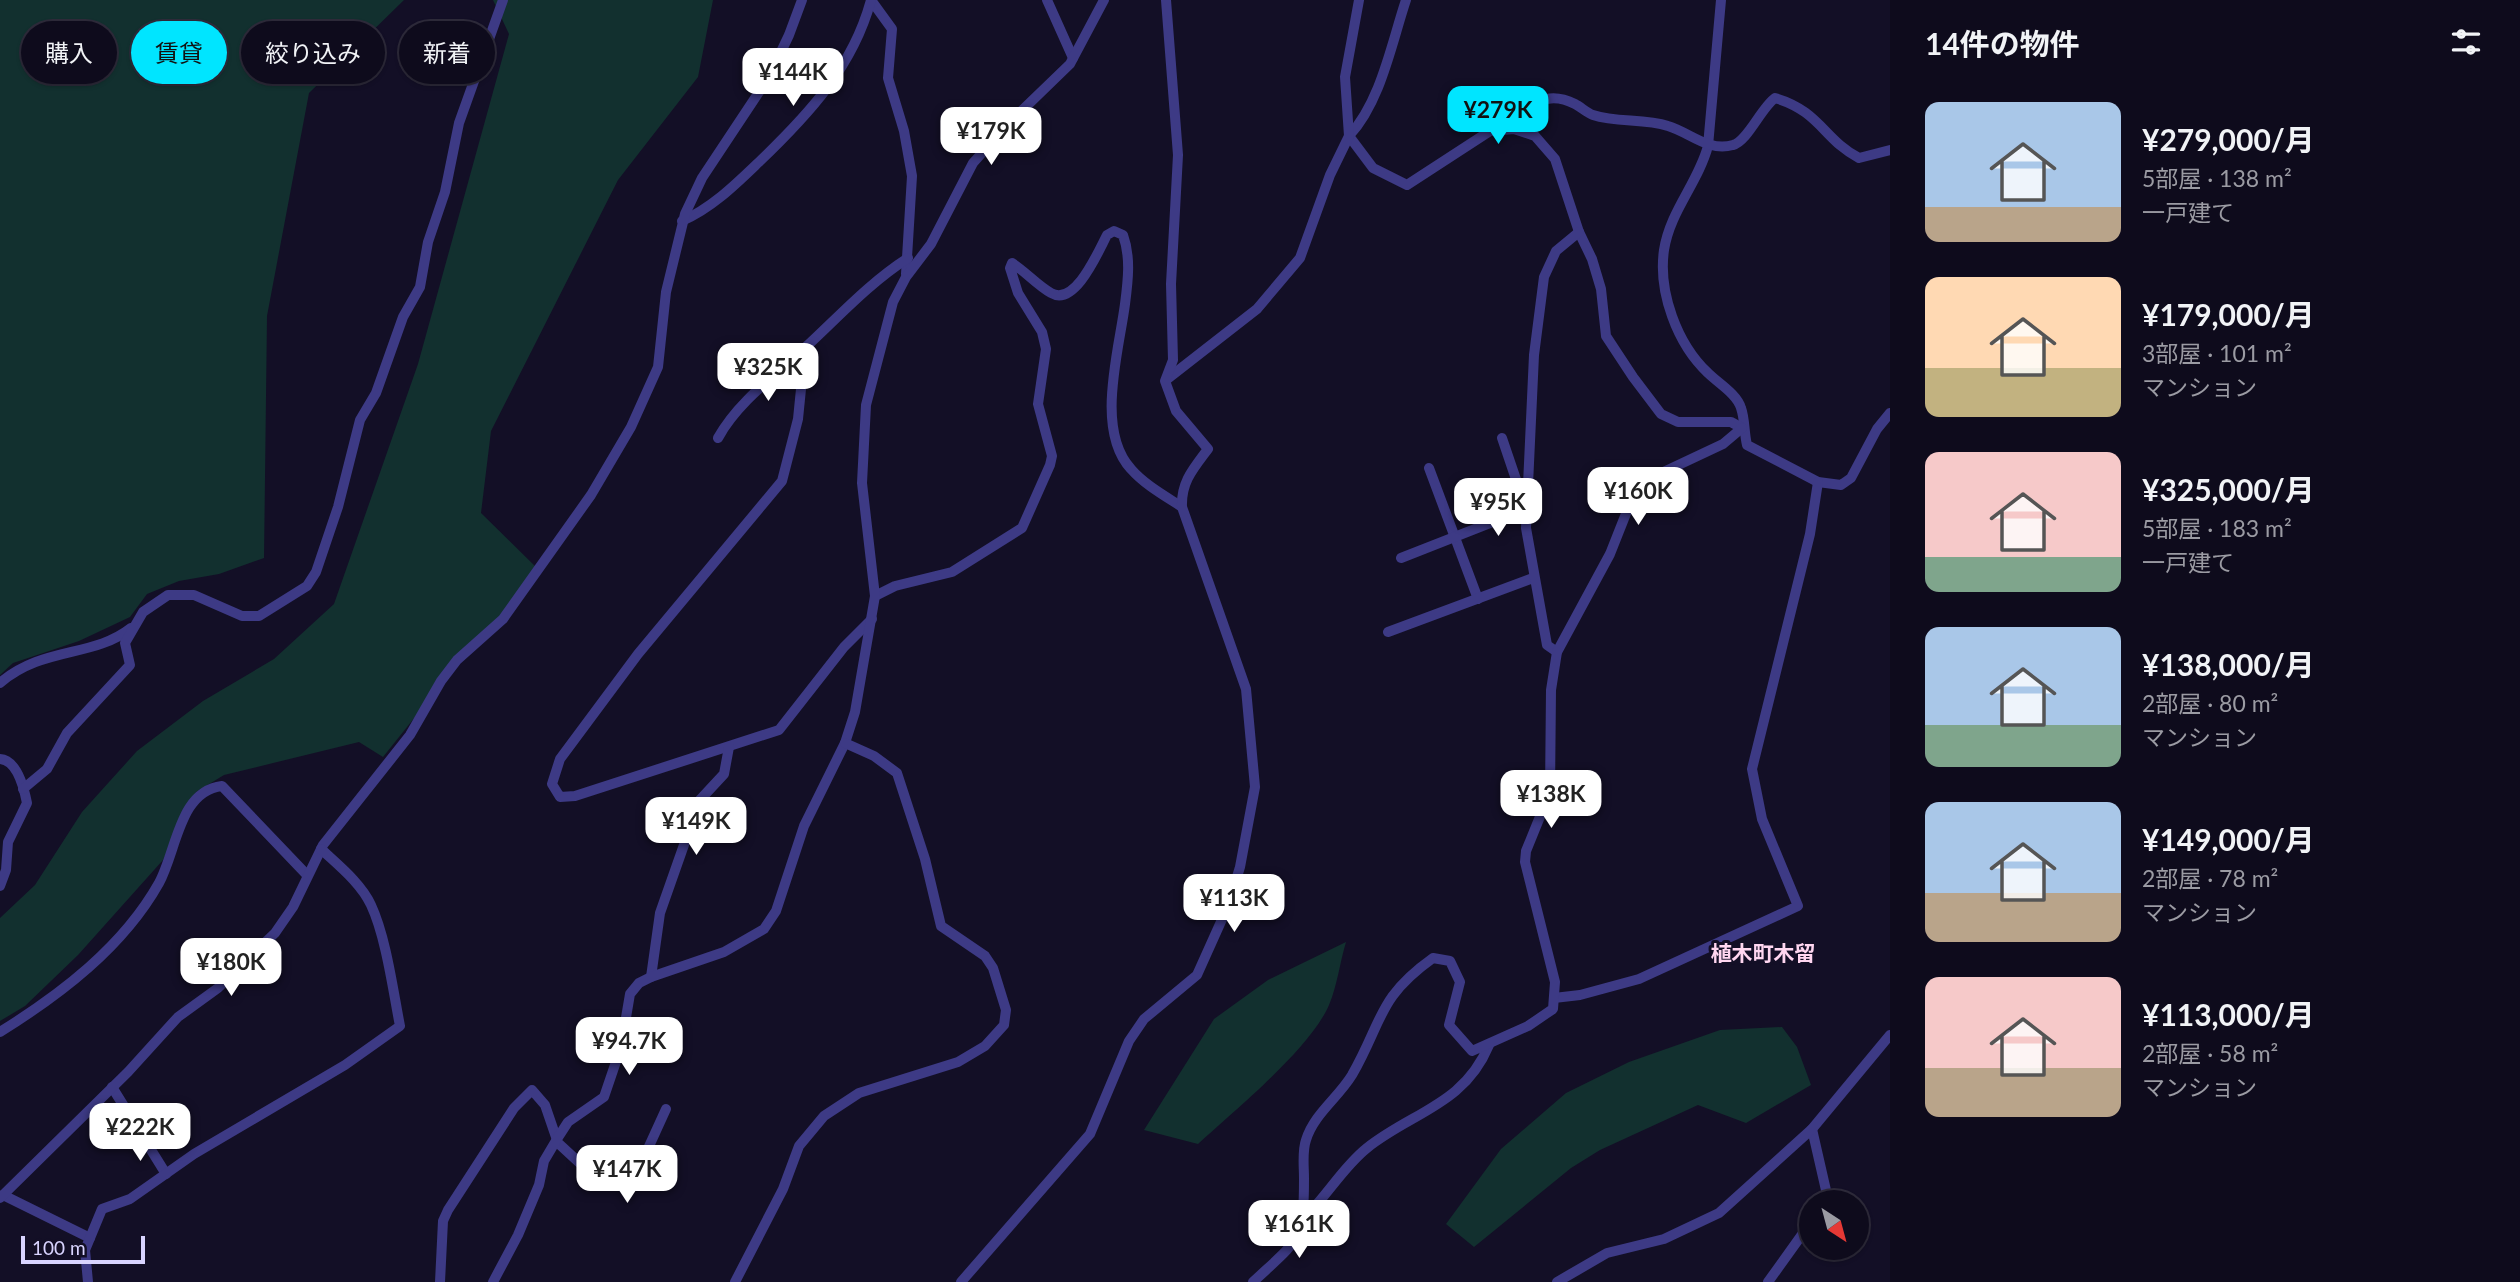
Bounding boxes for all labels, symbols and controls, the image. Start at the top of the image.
chip: 購入 [21,21,117,84]
chip: 賃貸 [131,21,227,84]
chip: 絞り込み [241,21,385,84]
chip: 新着 [399,21,495,84]
icon: filters [2447,23,2485,61]
text: 14件の物件 [1925,25,2080,61]
pin: ¥144K [744,48,842,108]
text: ¥144K [758,57,828,85]
pin: ¥279K [1449,86,1547,146]
text: ¥279K [1463,95,1533,123]
pin: ¥179K [942,108,1040,167]
text: ¥179K [956,116,1026,144]
text: ¥279,000/月 [2142,121,2315,157]
icon: home [1981,130,2065,214]
text: 5部屋 · 138 m² [2142,164,2292,192]
text: 一戸建て [2142,198,2234,226]
text: ¥179,000/月 [2142,296,2315,332]
icon: home [1981,305,2065,389]
text: 3部屋 · 101 m² [2142,339,2292,367]
pin: ¥325K [719,344,817,403]
text: ¥325K [733,352,803,380]
text: マンション [2142,373,2257,401]
pin: ¥160K [1589,468,1687,527]
text: ¥325,000/月 [2142,471,2315,507]
text: ¥160K [1603,476,1673,504]
pin: ¥95K [1457,478,1539,538]
icon: home [1981,480,2065,564]
text: ¥95K [1470,487,1526,515]
text: 5部屋 · 183 m² [2142,514,2292,542]
text: 一戸建て [2142,548,2234,576]
text: ¥138,000/月 [2142,646,2315,682]
icon: home [1981,655,2065,739]
text: 2部屋 · 80 m² [2142,689,2278,717]
text: マンション [2142,723,2257,751]
pin: ¥138K [1502,770,1600,830]
text: ¥138K [1516,779,1586,807]
pin: ¥149K [647,798,745,857]
text: ¥149K [661,806,731,834]
text: ¥149,000/月 [2142,821,2315,857]
icon: home [1981,830,2065,914]
text: 2部屋 · 78 m² [2142,864,2278,892]
pin: ¥113K [1185,874,1283,934]
text: ¥113K [1199,883,1269,911]
text: マンション [2142,898,2257,926]
pin: ¥180K [182,939,280,998]
district label: 植木町木留 [1711,940,1816,965]
text: ¥180K [196,947,266,975]
text: ¥113,000/月 [2142,996,2315,1032]
icon: home [1981,1005,2065,1089]
pin: ¥94.7K [572,1018,686,1077]
text: ¥94.7K [592,1026,666,1054]
text: 2部屋 · 58 m² [2142,1039,2278,1067]
text: マンション [2142,1073,2257,1101]
pin: ¥222K [91,1104,189,1163]
text: ¥222K [105,1112,175,1140]
pin: ¥147K [578,1146,676,1205]
text: ¥147K [592,1154,662,1182]
north arrow [1799,1190,1869,1260]
map controls [1799,1190,1869,1260]
pin: ¥161K [1250,1200,1348,1260]
text: ¥161K [1264,1209,1334,1237]
scale bar [21,1233,145,1265]
text: 100 m [32,1236,86,1259]

